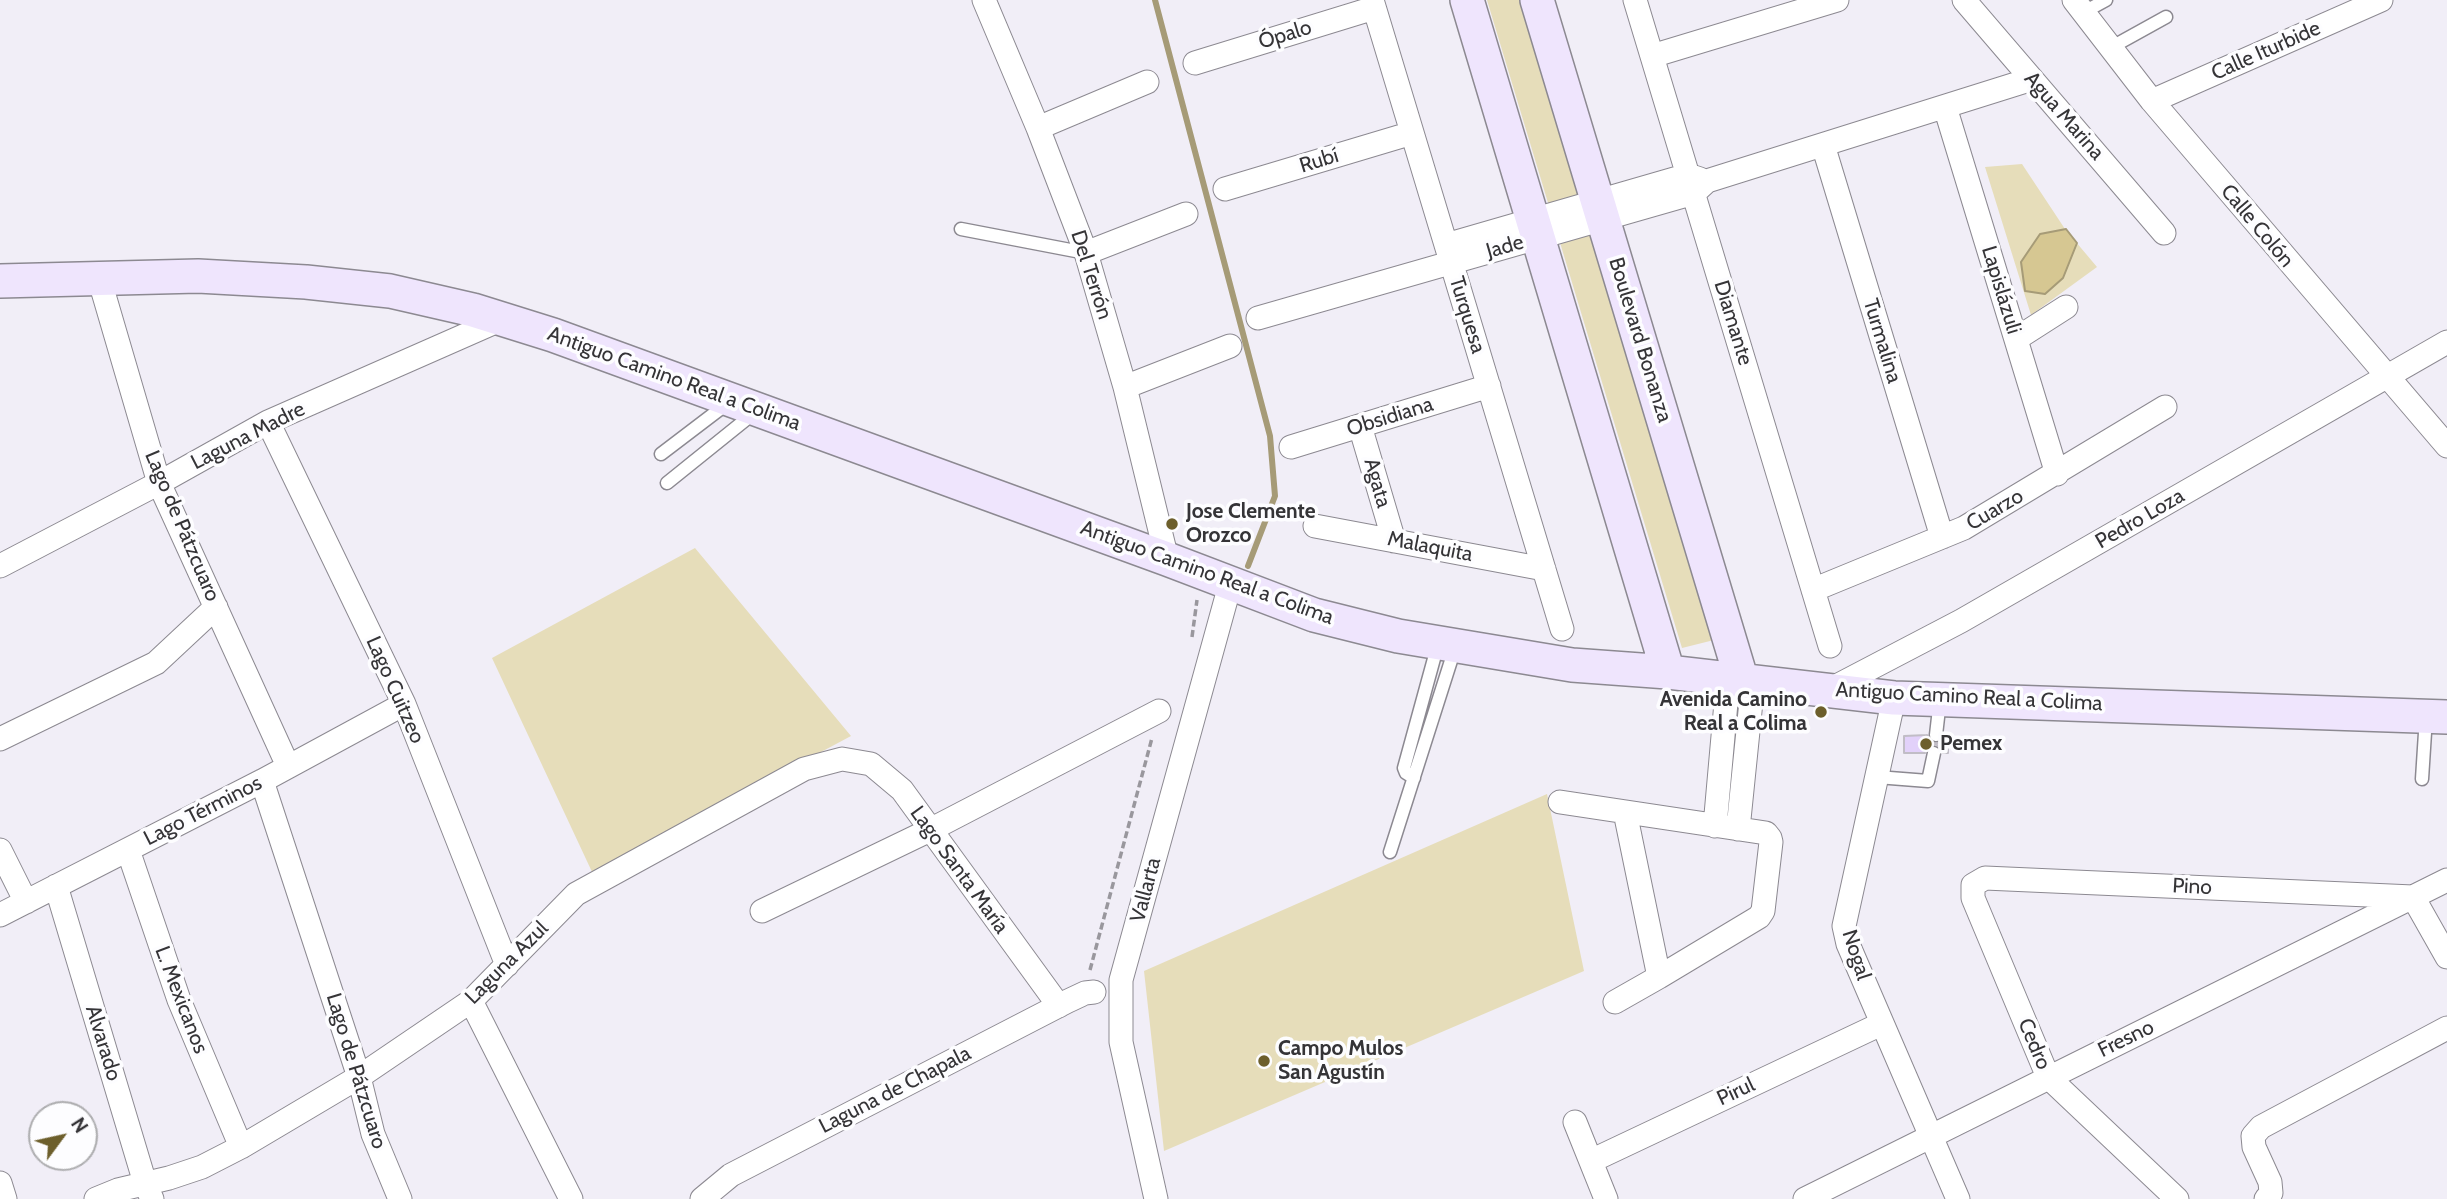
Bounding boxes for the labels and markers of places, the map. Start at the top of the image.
place label: Jose Clemente Orozco [1186,499,1316,549]
marker: Jose Clemente Orozco [1164,516,1180,532]
place label: Avenida Camino Real a Colima [1660,687,1807,737]
marker: Avenida Camino Real a Colima [1813,704,1829,720]
place label: Pemex [1940,731,2002,757]
marker: Pemex [1918,736,1934,752]
place label: Campo Mulos San Agustín [1278,1036,1403,1086]
marker: Campo Mulos San Agustín [1256,1053,1272,1069]

